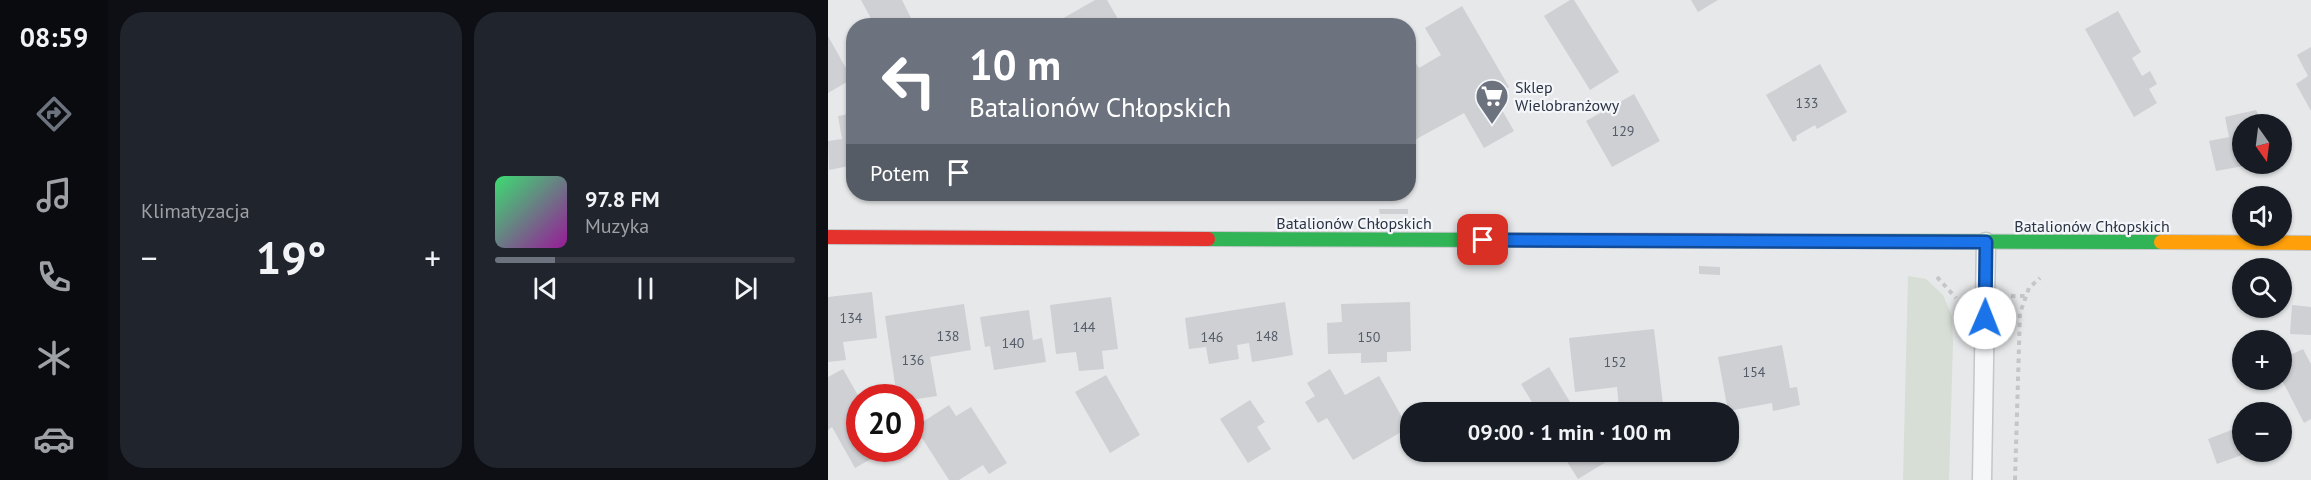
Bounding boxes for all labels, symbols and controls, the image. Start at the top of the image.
text: 08:59 [20,20,88,54]
text: 10 m [969,37,1061,92]
icon: left [870,42,948,120]
place label: Sklep Wielobranżowy [1515,77,1620,115]
supermarket icon: Sklep Wielobranżowy [1474,78,1510,125]
text: Batalionów Chłopskich [969,90,1231,124]
icon: directions [33,93,75,135]
house number: 133 [1796,94,1818,112]
north arrow [2232,114,2292,174]
map controls [2232,114,2292,462]
house number: 129 [1612,122,1634,140]
icon: arrive [942,156,975,189]
text: Potem [870,159,930,187]
icon: music [33,174,75,216]
text: 97.8 FM [585,185,660,213]
button: sound [2232,186,2292,246]
text: Klimatyzacja [141,198,250,224]
text: Muzyka [585,213,649,239]
street label: Batalionów Chłopskich [1276,213,1432,233]
pin [1457,214,1508,265]
street label: Batalionów Chłopskich [2014,216,2170,236]
icon: arrive [1466,223,1499,256]
text: 19° [256,228,326,286]
text: − [141,236,158,279]
text: + [424,236,441,279]
icon: phone [33,256,75,298]
button: search [2232,258,2292,318]
icon: previous [529,272,562,305]
icon: pause [629,272,662,305]
icon: next [729,272,762,305]
position arrow [1953,286,2017,350]
house number: 134 [840,309,863,327]
house number: 144 [1073,318,1096,336]
house number: 138 [937,327,959,345]
house number: 148 [1256,327,1278,345]
house number: 146 [1201,328,1223,346]
house number: 150 [1358,328,1381,346]
button: + [2232,330,2292,390]
house number: 140 [1002,334,1025,352]
icon: climate [33,337,75,379]
house number: 136 [902,351,924,369]
house number: 152 [1604,353,1626,371]
house number: 154 [1743,363,1766,381]
speed limit sign: 20 [846,384,924,462]
button: − [2232,402,2292,462]
icon: car [33,418,75,460]
text: 09:00 · 1 min · 100 m [1468,418,1671,446]

